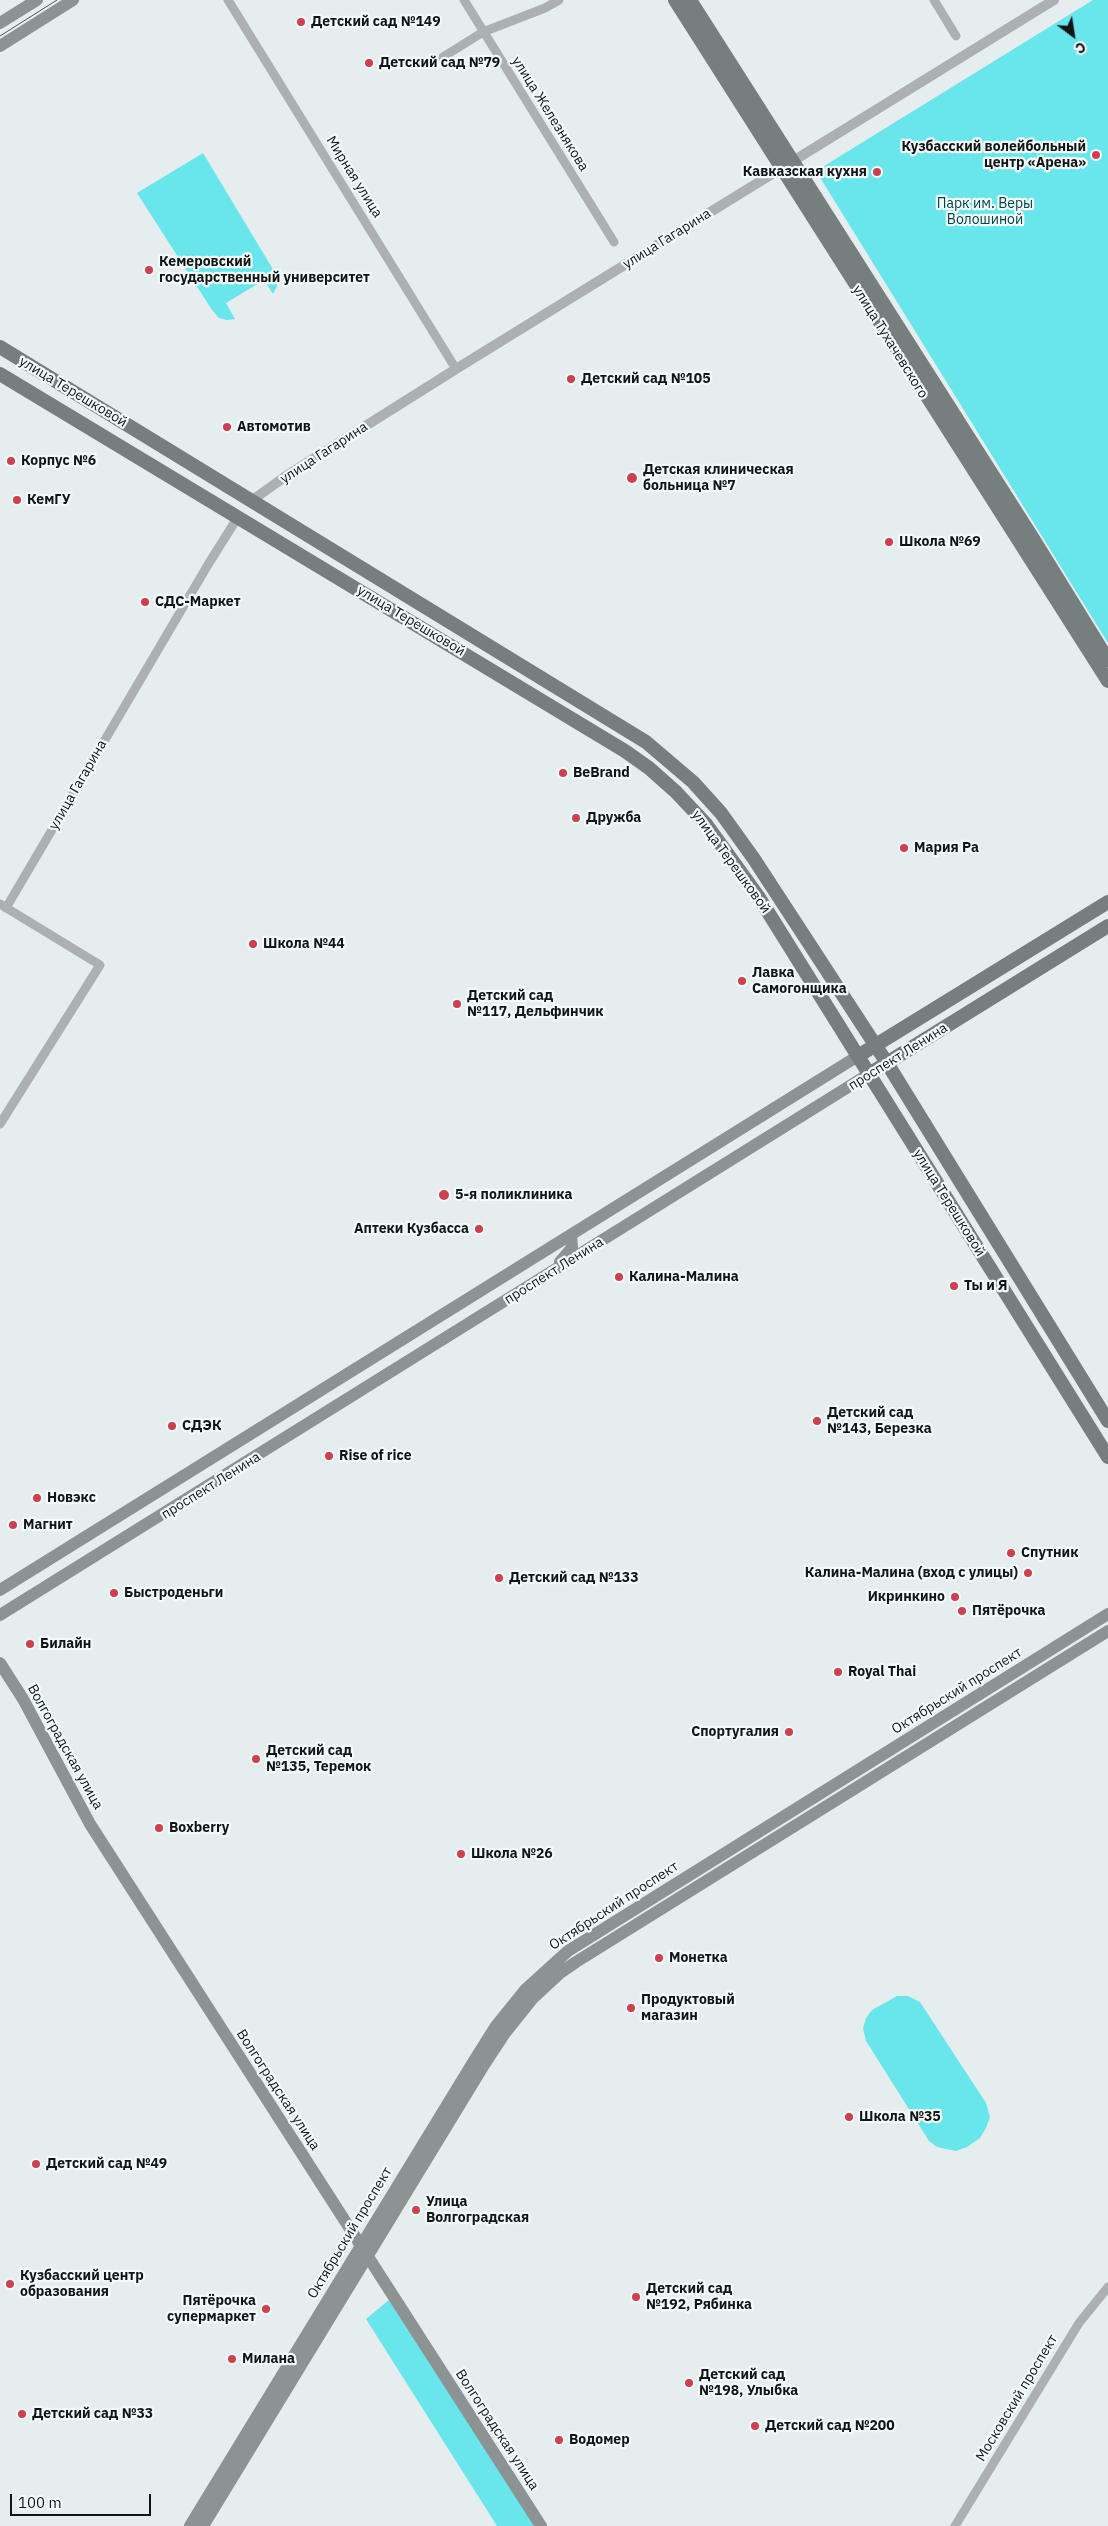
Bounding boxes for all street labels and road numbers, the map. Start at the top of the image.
street label: улица Железнякова [508,54,592,174]
street label: Мирная улица [322,133,386,221]
street label: улица Гагарина [620,205,714,273]
street label: улица Тухачевского [848,282,932,402]
street label: улица Терешковой [16,353,130,431]
street label: улица Гагарина [277,419,371,487]
street label: улица Терешковой [354,582,468,660]
street label: улица Гагарина [46,737,110,833]
street label: улица Терешковой [688,807,774,917]
street label: проспект Ленина [845,1020,951,1094]
street label: улица Терешковой [909,1146,989,1260]
street label: проспект Ленина [501,1234,607,1308]
street label: проспект Ленина [158,1449,264,1523]
street label: Октябрьский проспект [889,1644,1025,1738]
street label: Волгоградская улица [24,1681,106,1813]
street label: Октябрьский проспект [546,1858,682,1954]
street label: Волгоградская улица [233,2027,323,2153]
street label: Октябрьский проспект [304,2164,396,2302]
street label: Московский проспект [972,2332,1062,2464]
street label: Волгоградская улица [452,2367,542,2493]

